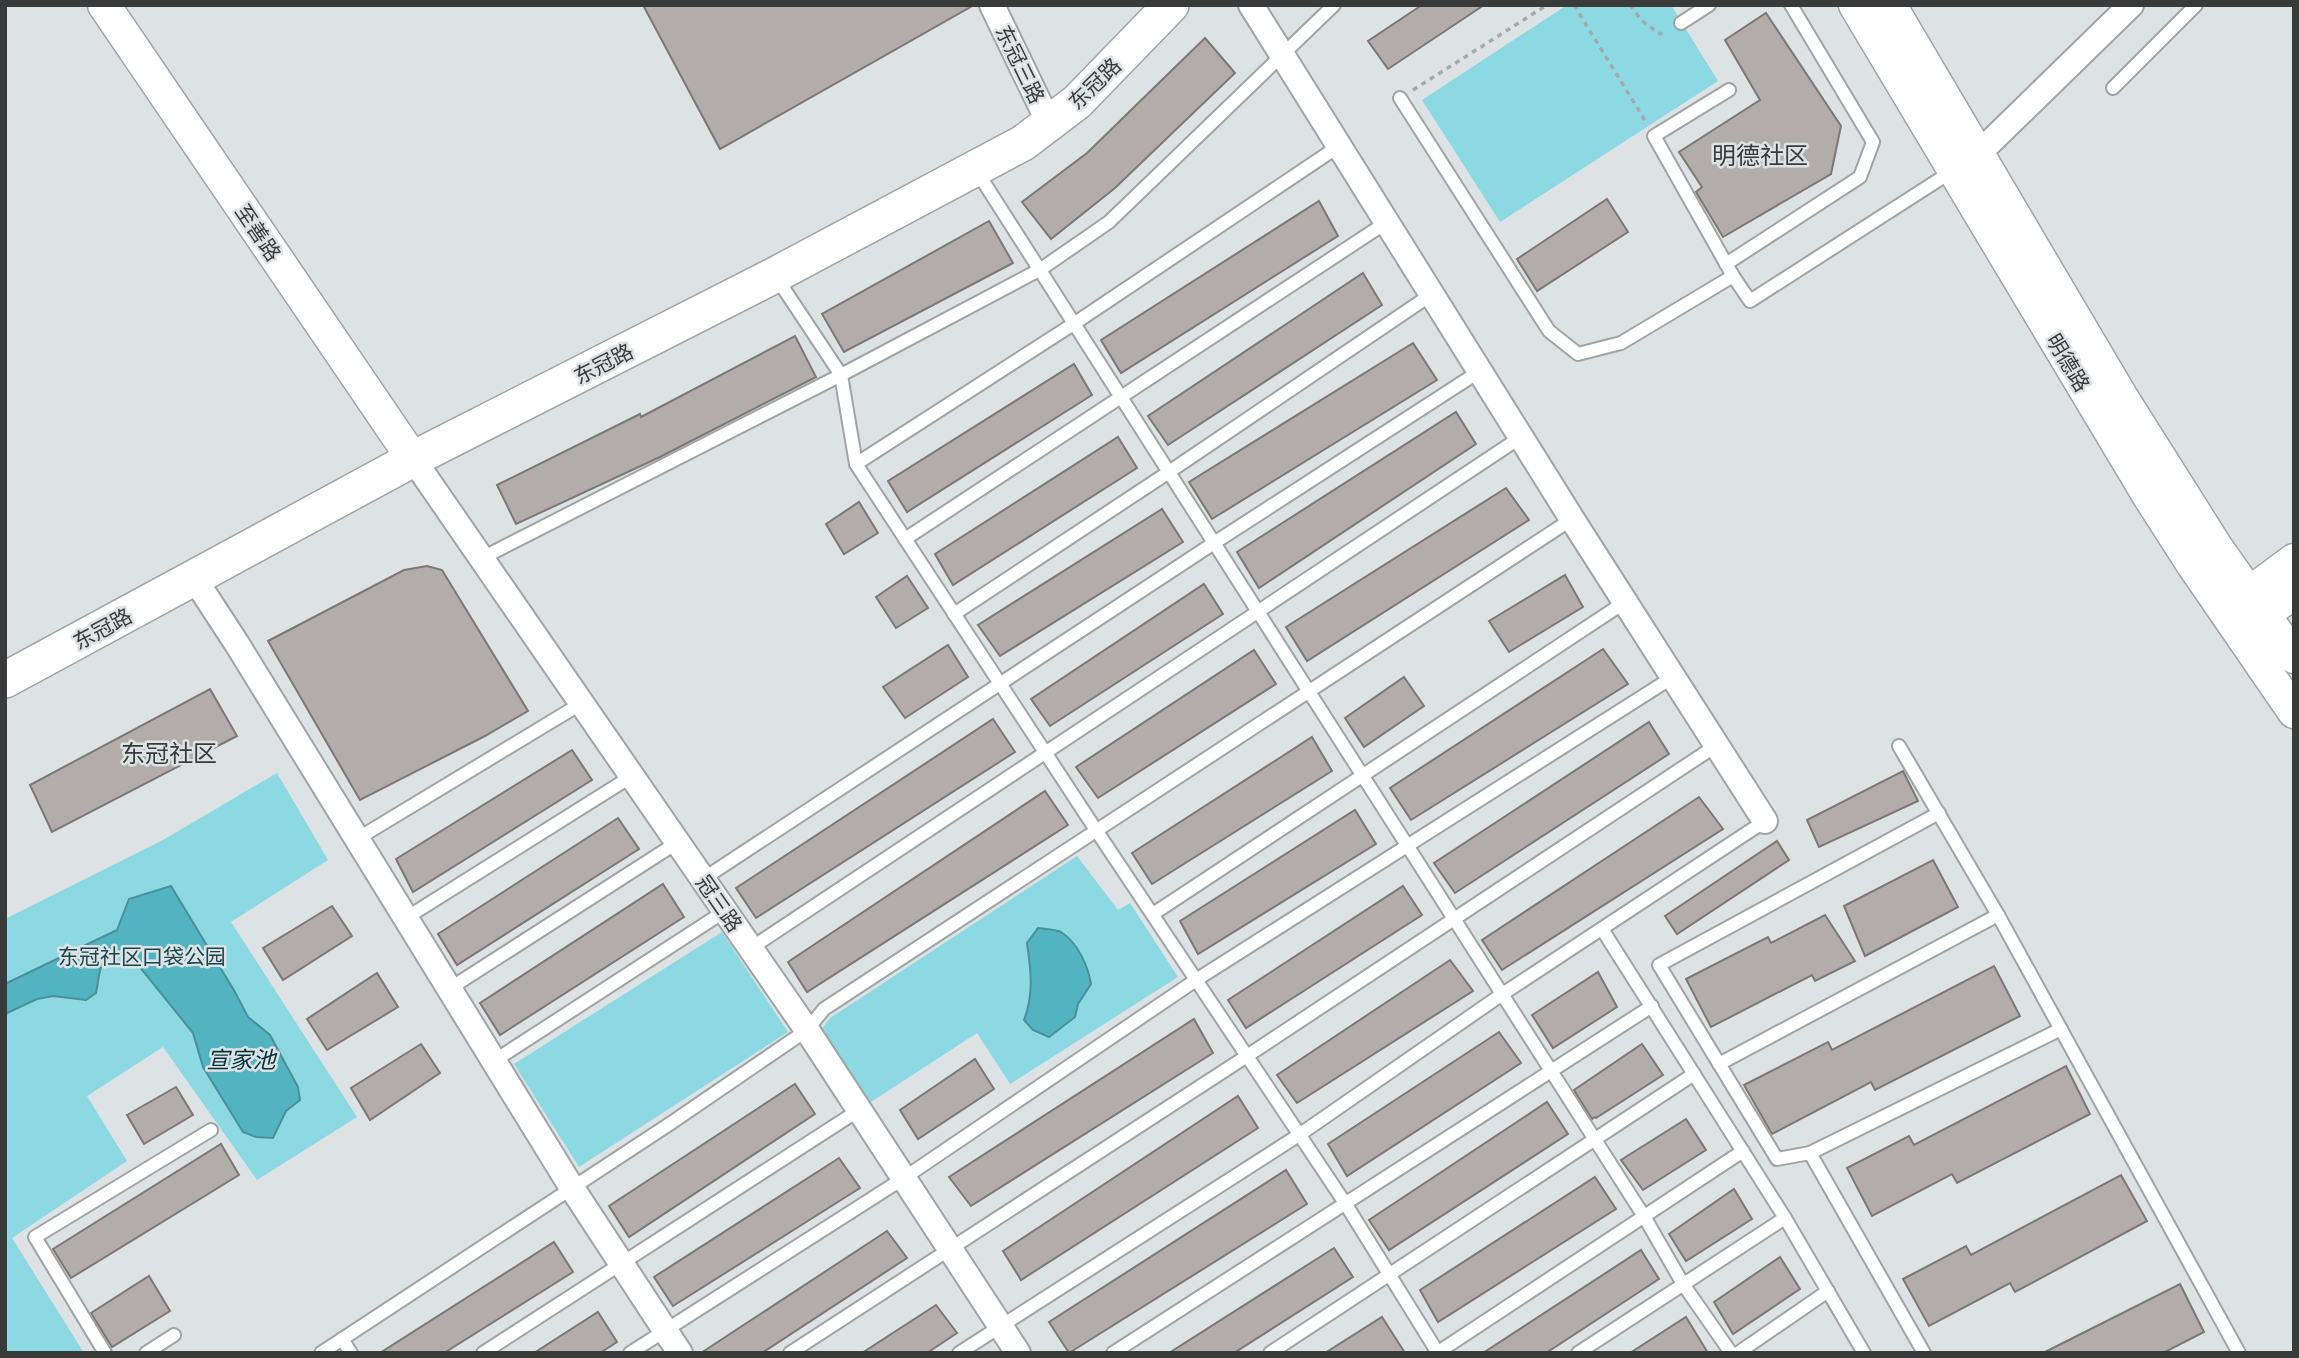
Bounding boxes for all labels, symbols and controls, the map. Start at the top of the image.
street label: 东冠三路 [991,21,1051,107]
street label: 东冠路 [1063,52,1125,114]
district label: 明德社区 [1712,140,1808,169]
street label: 至善路 [231,199,287,265]
street label: 明德路 [2042,329,2096,395]
street label: 东冠路 [569,338,637,388]
street label: 东冠路 [68,602,136,654]
district label: 东冠社区 [121,738,217,767]
street label: 冠三路 [692,870,748,936]
park label: 东冠社区口袋公园 [58,943,226,968]
water label: 宣家池 [207,1045,278,1073]

